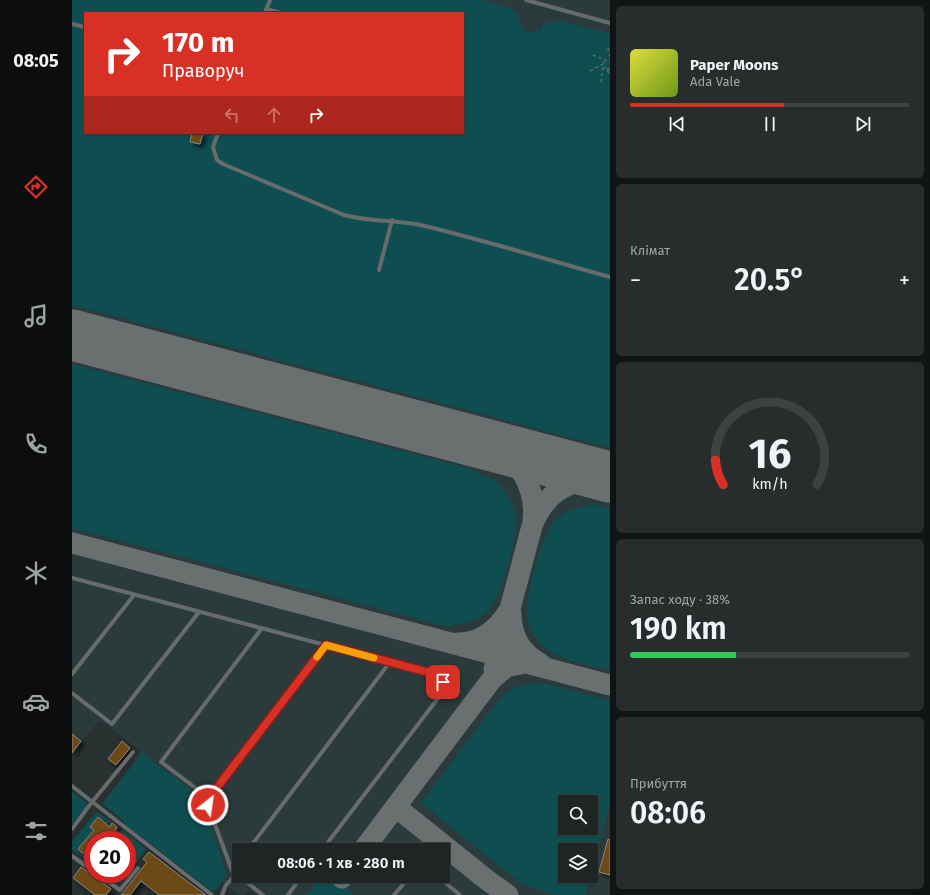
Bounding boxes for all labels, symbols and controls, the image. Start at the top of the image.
text: 170 m [162,26,234,59]
icon: right [96,28,148,80]
text: 08:05 [13,50,59,72]
text: Paper Moons [690,56,778,74]
text: Праворуч [162,60,244,82]
text: Ada Vale [690,74,740,89]
icon: left [221,104,243,126]
icon: ahead [263,104,285,126]
icon: right [305,104,327,126]
icon: previous [666,113,688,135]
icon: pause [759,113,781,135]
icon: next [852,113,874,135]
icon: directions [22,173,50,201]
text: Клімат [630,243,670,258]
text: 20.5° [734,262,806,298]
text: − [630,267,641,294]
text: + [899,267,910,294]
icon: music [22,302,50,330]
text: 16 [749,429,791,479]
icon: phone [22,430,50,458]
text: km/h [752,476,788,493]
icon: climate [22,559,50,587]
text: Запас ходу · 38% [630,592,730,607]
text: 190 km [630,611,727,647]
pin [426,665,460,699]
icon: arrive [432,671,454,693]
icon: car [22,688,50,716]
text: Прибуття [630,776,687,791]
position arrow [187,784,229,826]
map controls [558,795,598,883]
button: search [558,795,598,835]
text: 08:06 [630,795,706,831]
icon: filters [22,817,50,845]
speed limit sign: 20 [84,831,136,883]
button: layers [558,843,598,883]
text: 08:06 · 1 хв · 280 m [277,854,405,872]

